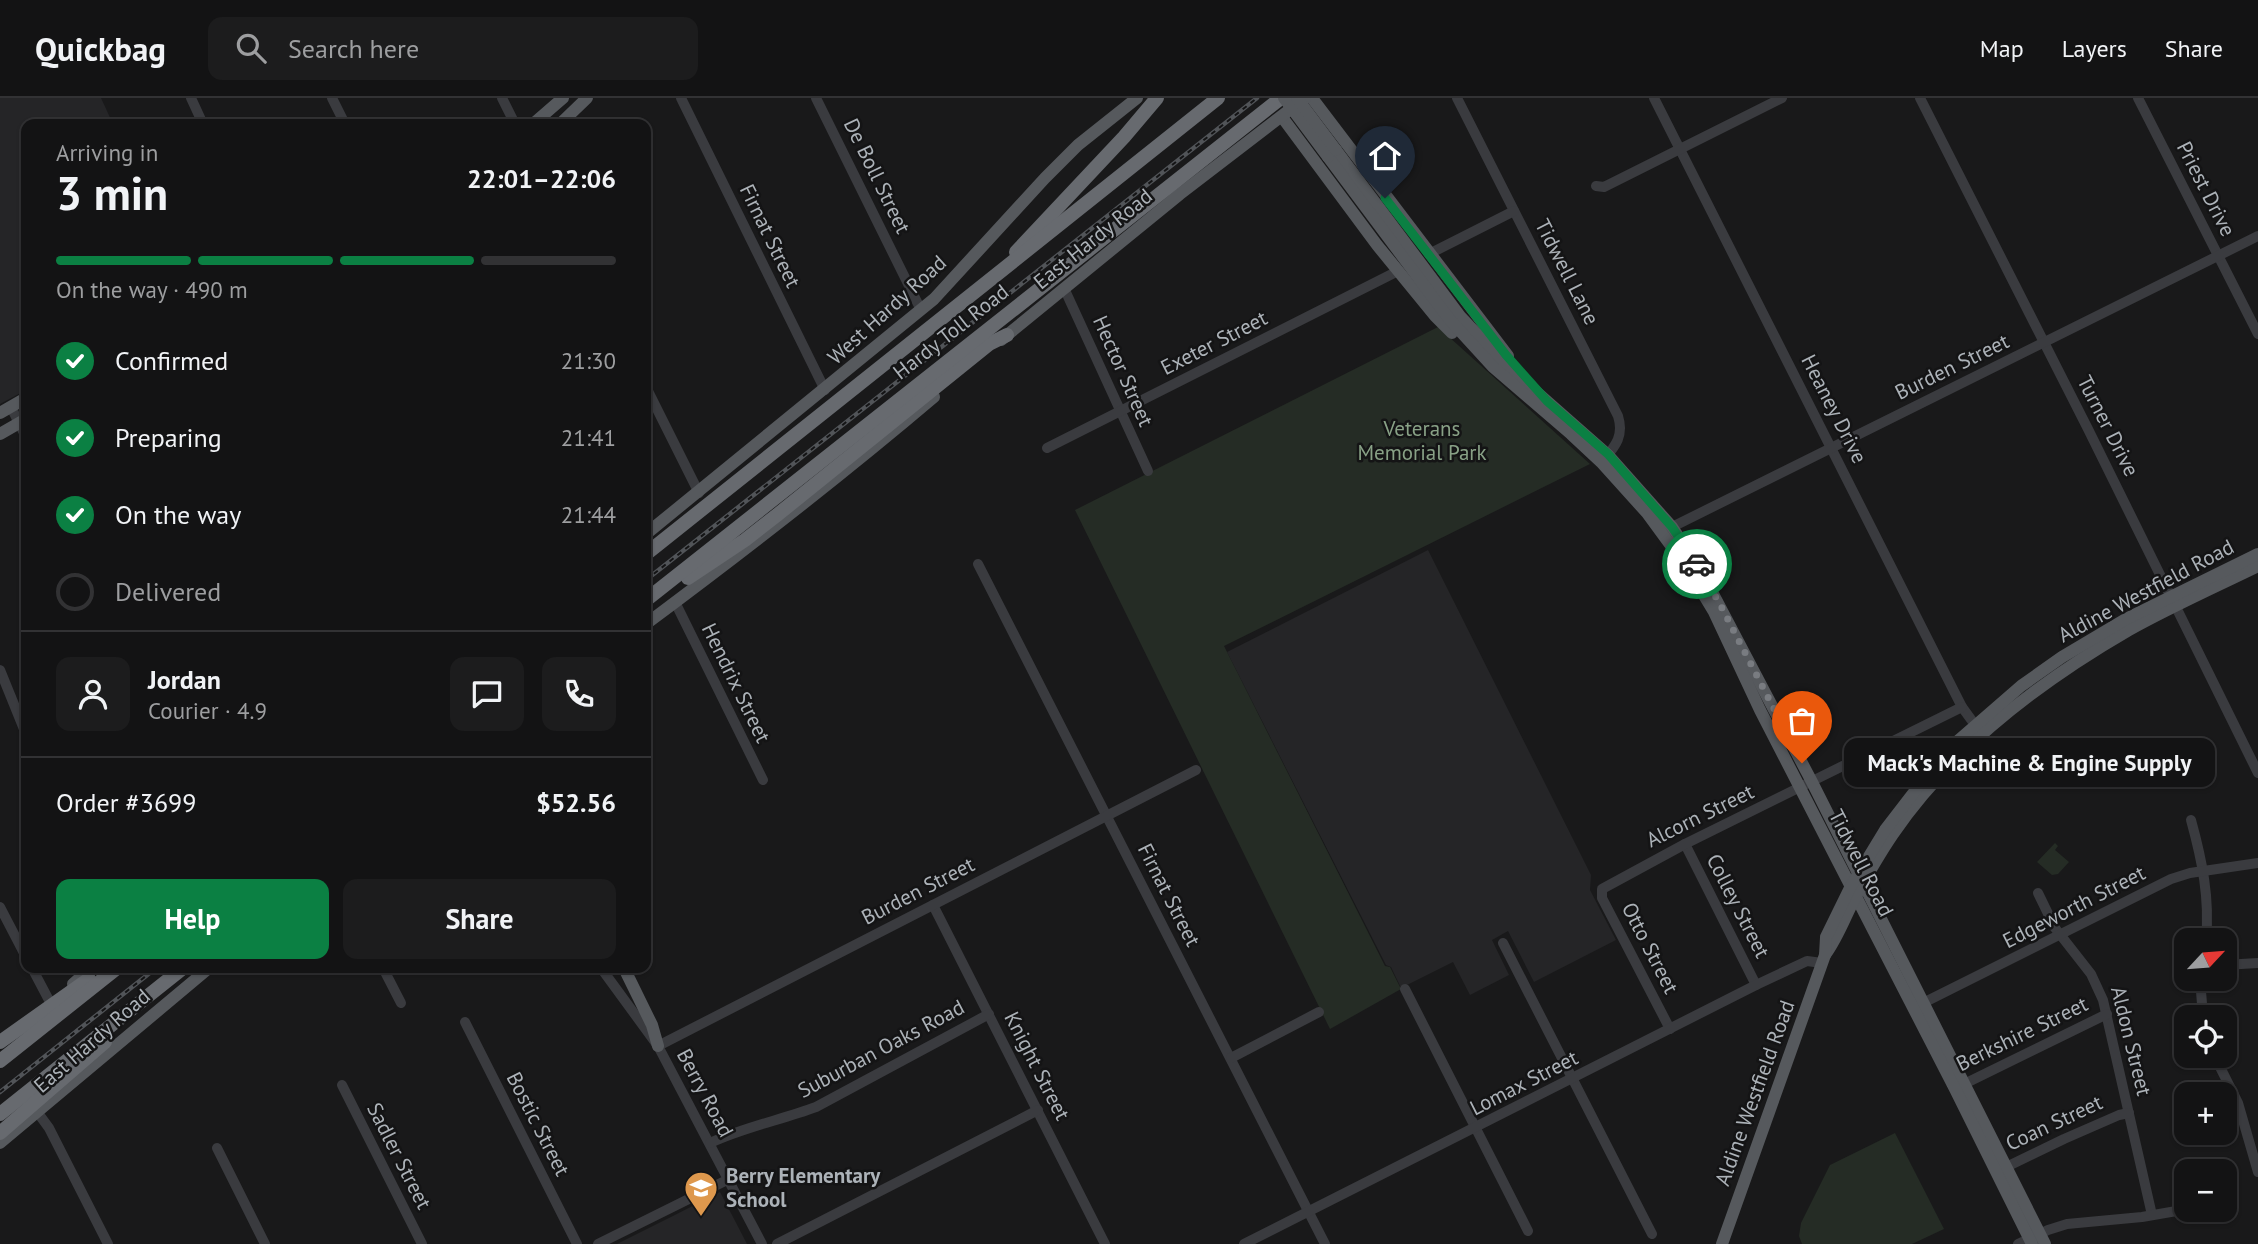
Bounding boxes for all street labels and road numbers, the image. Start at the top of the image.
street label: De Boll Street [838,114,917,238]
street label: Priest Drive [2171,137,2242,241]
street label: Firnat Street [734,180,807,292]
street label: East Hardy Road [1028,182,1158,295]
street label: Tidwell Lane [1529,214,1606,329]
street label: West Hardy Road [822,249,952,370]
street label: Hardy Toll Road [887,278,1014,385]
street label: Exeter Street [1156,304,1272,381]
street label: Hector Street [1087,311,1160,430]
street label: Burden Street [1890,327,2013,406]
street label: Heaney Drive [1795,350,1873,468]
street label: Turner Drive [2071,371,2145,481]
street label: Aldine Westfield Road [2053,533,2238,648]
street label: Hendrix Street [696,619,777,747]
street label: Alcorn Street [1641,778,1758,853]
street label: Tidwell Road [1823,805,1900,921]
street label: Firnat Street [1132,839,1207,951]
street label: Colley Street [1701,849,1776,962]
street label: Burden Street [857,851,979,931]
street label: Edgeworth Street [1998,859,2150,954]
street label: Otto Street [1616,898,1685,998]
street label: East Hardy Road [28,983,155,1098]
street label: Aldon Street [2105,983,2158,1098]
street label: Berkshire Street [1952,990,2092,1077]
street label: Suburban Oaks Road [793,993,969,1104]
street label: Aldine Westfield Road [1708,996,1801,1189]
street label: Knight Street [999,1007,1076,1125]
street label: Berry Road [671,1044,740,1142]
street label: Lomax Street [1465,1044,1582,1121]
street label: Bostic Street [501,1067,576,1180]
street label: Coan Street [2001,1088,2106,1157]
street label: Sadler Street [361,1098,438,1214]

